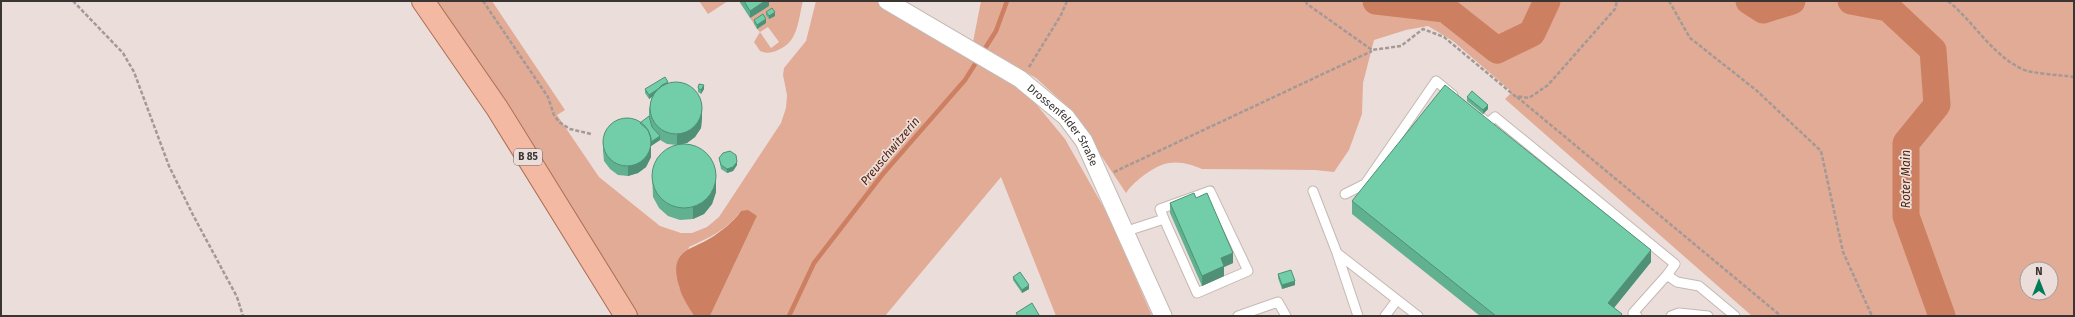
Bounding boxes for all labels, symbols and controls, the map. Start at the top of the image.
street label: Drossenfelder Straße [1025,81,1101,168]
water label: Preuschwitzerin [857,114,923,188]
road number: B 85 [514,149,542,165]
water label: Roter Main [1899,150,1913,208]
north arrow [2019,261,2059,301]
text: N [2035,265,2043,278]

